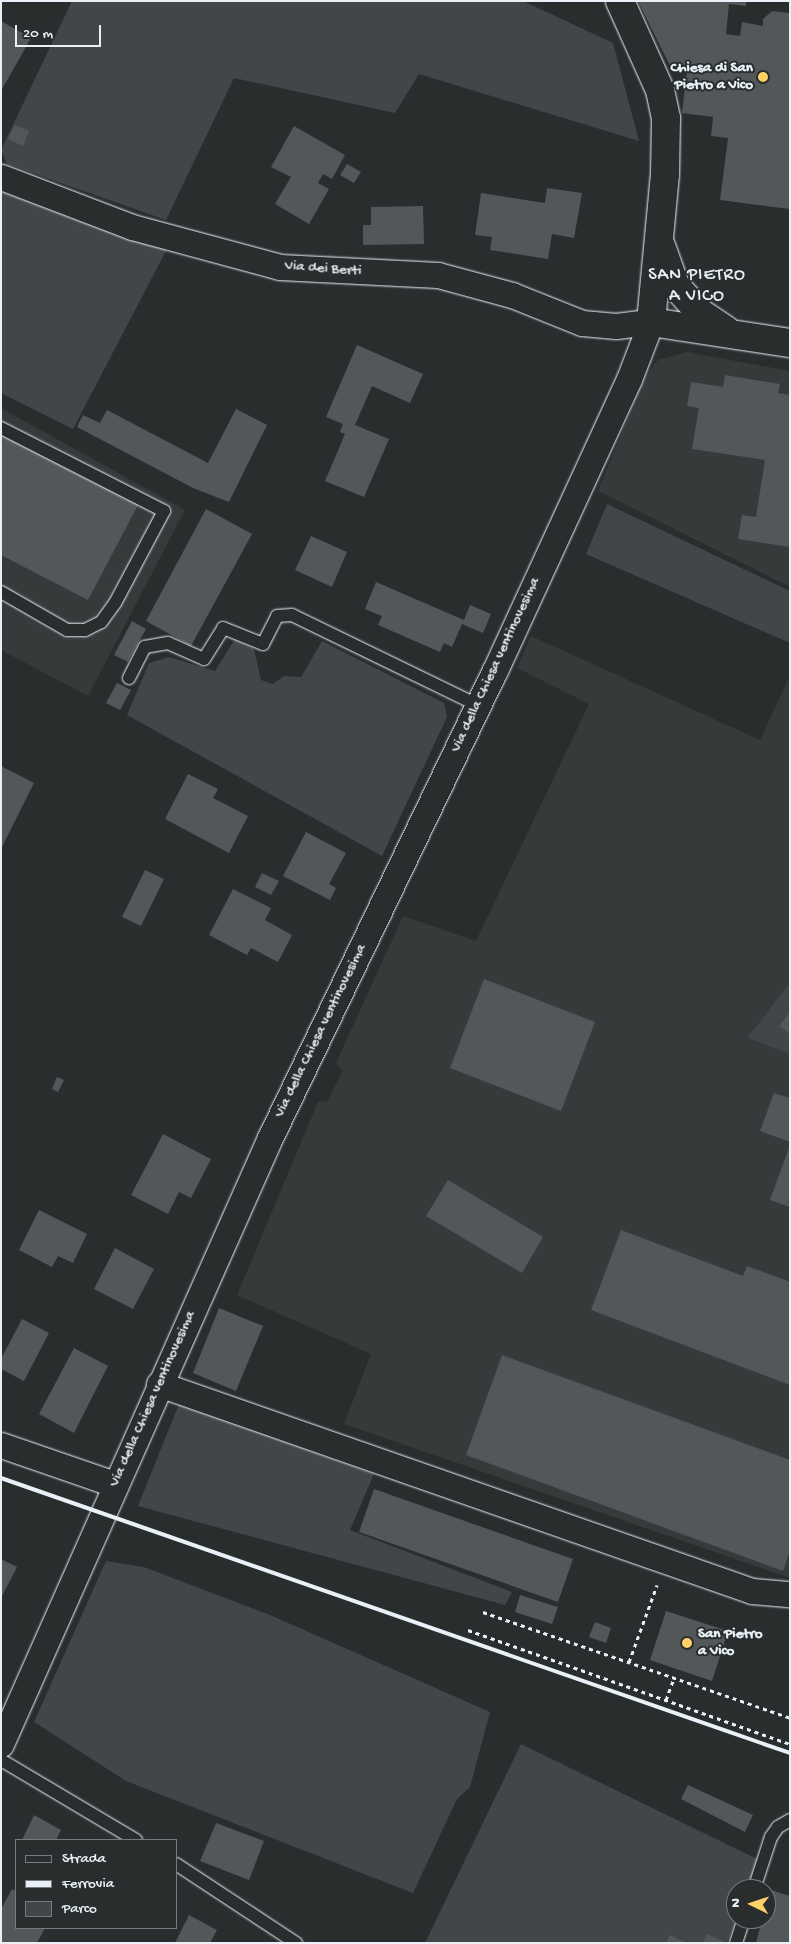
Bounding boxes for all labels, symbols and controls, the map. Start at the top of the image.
scale bar [18,15,104,47]
text: 20 m [23,25,53,43]
place label: Chiesa di San Pietro a Vico [670,59,753,94]
marker: Chiesa di San Pietro a Vico [757,71,769,83]
street label: Via dei Berti [284,257,362,281]
district label: SAN PIETRO A VICO [647,266,747,308]
street label: Via della Chiesa ventinovesima [447,575,545,755]
street label: Via della Chiesa ventinovesima [271,941,371,1121]
street label: Via della Chiesa ventinovesima [106,1308,200,1490]
place label: San Pietro a Vico [698,1625,762,1660]
marker: San Pietro a Vico [680,1636,694,1650]
legend [15,1839,178,1929]
text: Strada [62,1850,106,1868]
text: Ferrovia [62,1875,114,1893]
north arrow [726,1879,776,1929]
text: N [728,1898,745,1908]
text: Parco [62,1900,97,1918]

